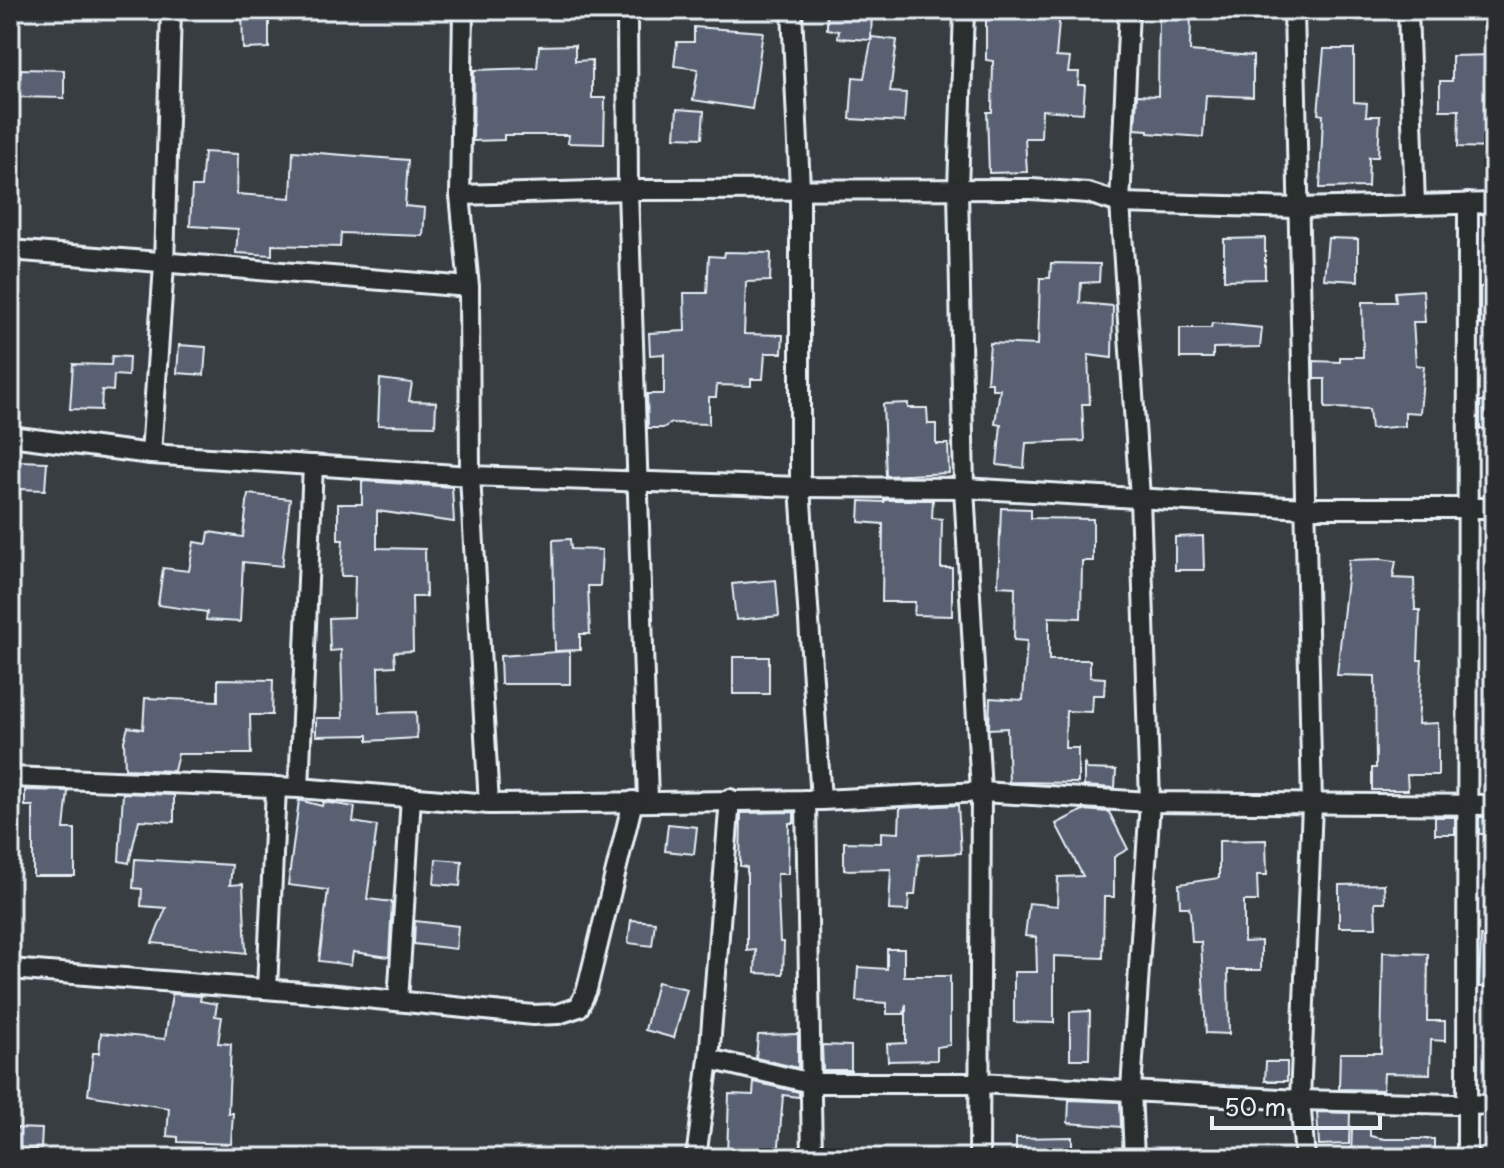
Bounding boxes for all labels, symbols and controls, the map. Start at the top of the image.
scale bar [1212,1080,1380,1130]
text: 50 m [1224,1088,1286,1124]

